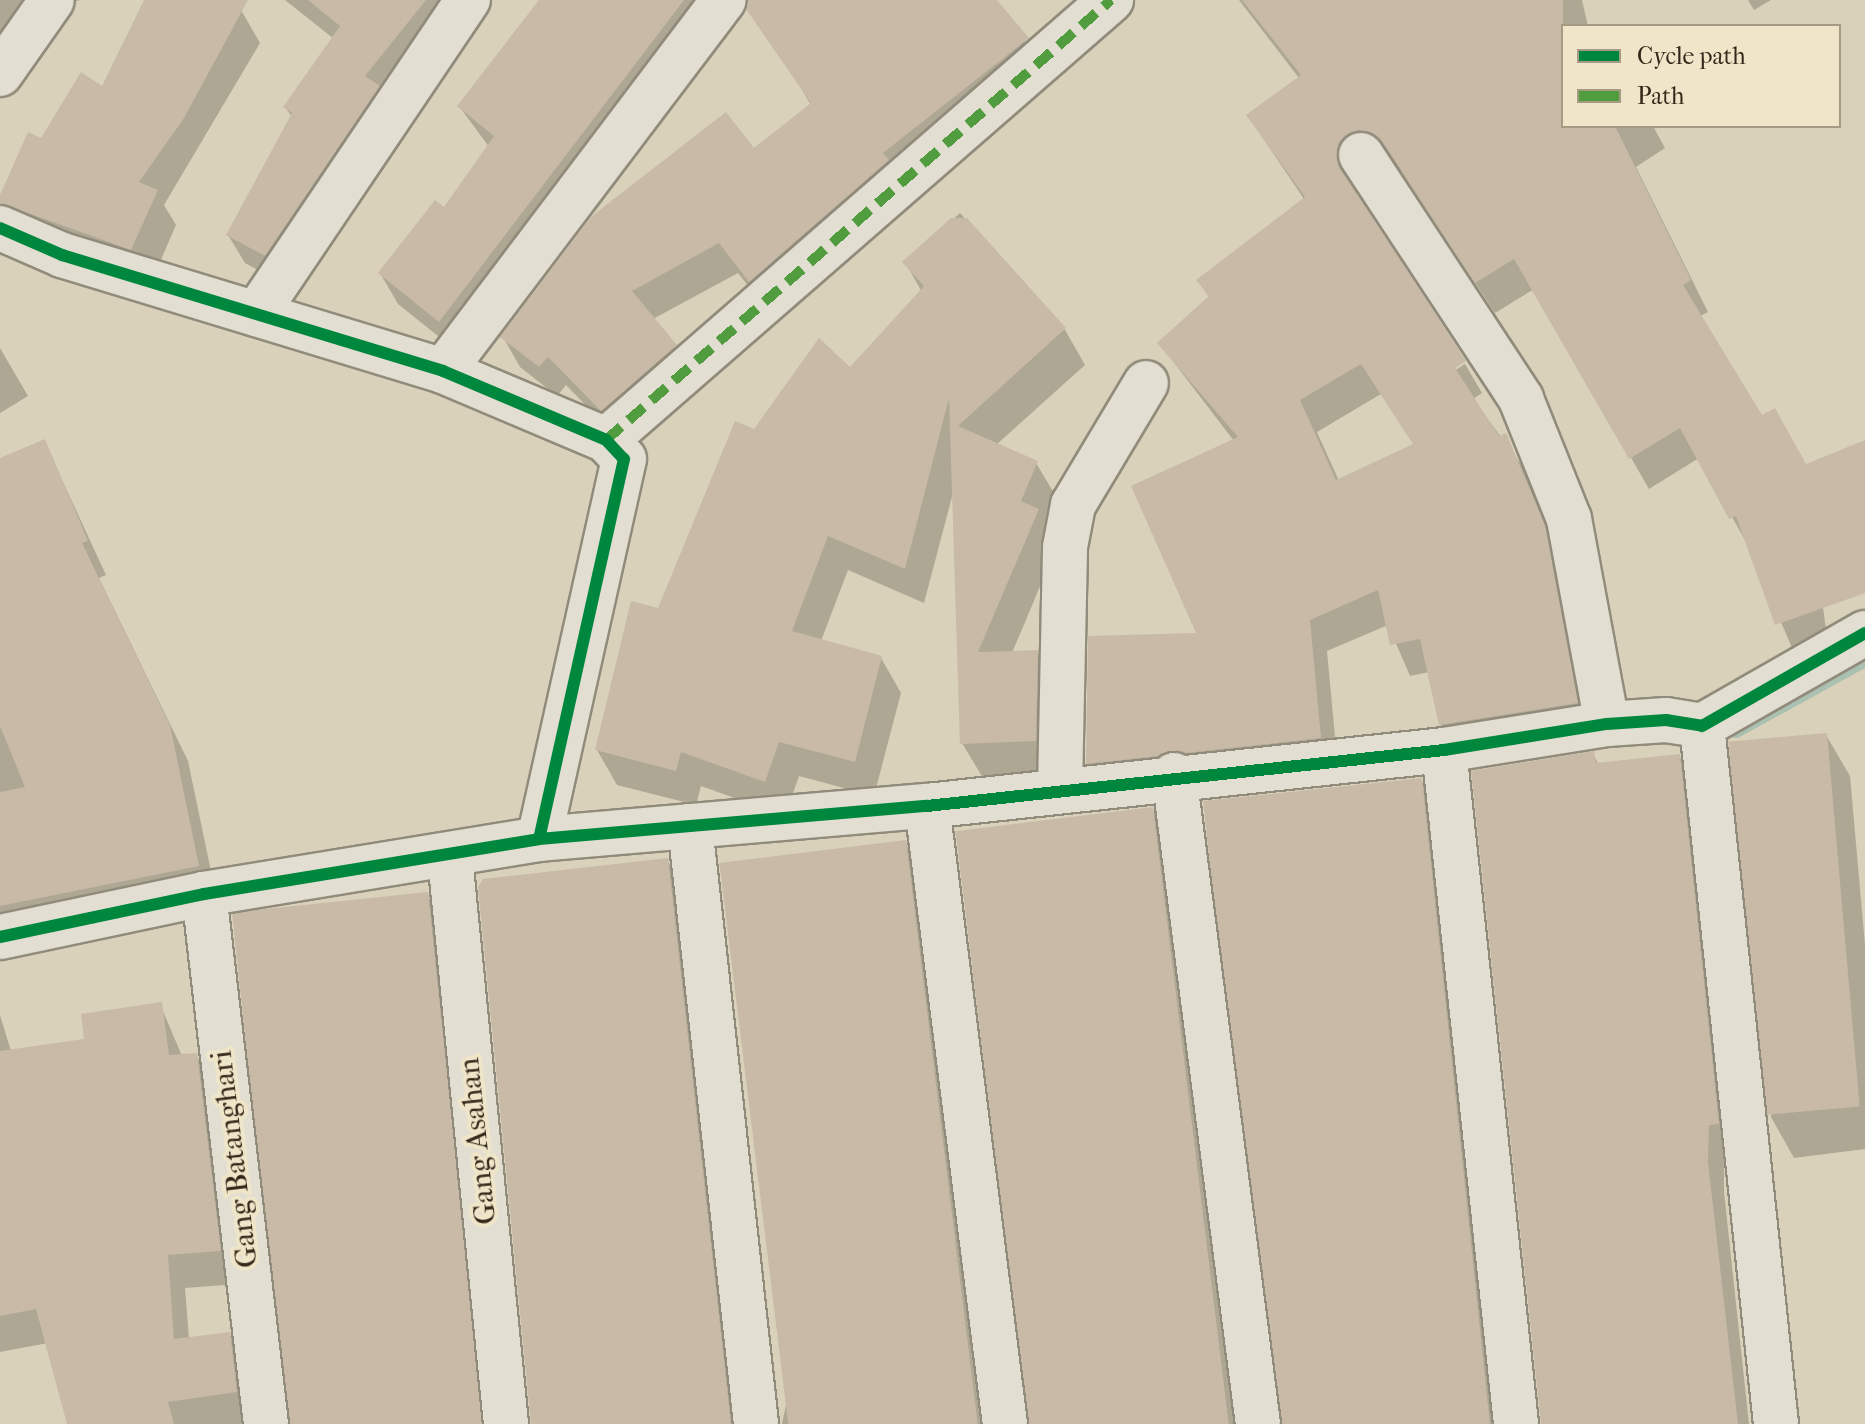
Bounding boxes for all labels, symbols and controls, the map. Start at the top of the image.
legend [1561,24,1841,128]
text: Cycle path [1637,42,1746,70]
text: Path [1637,82,1684,110]
street label: Gang Batanghari [204,1048,266,1270]
street label: Gang Asahan [451,1056,505,1226]

